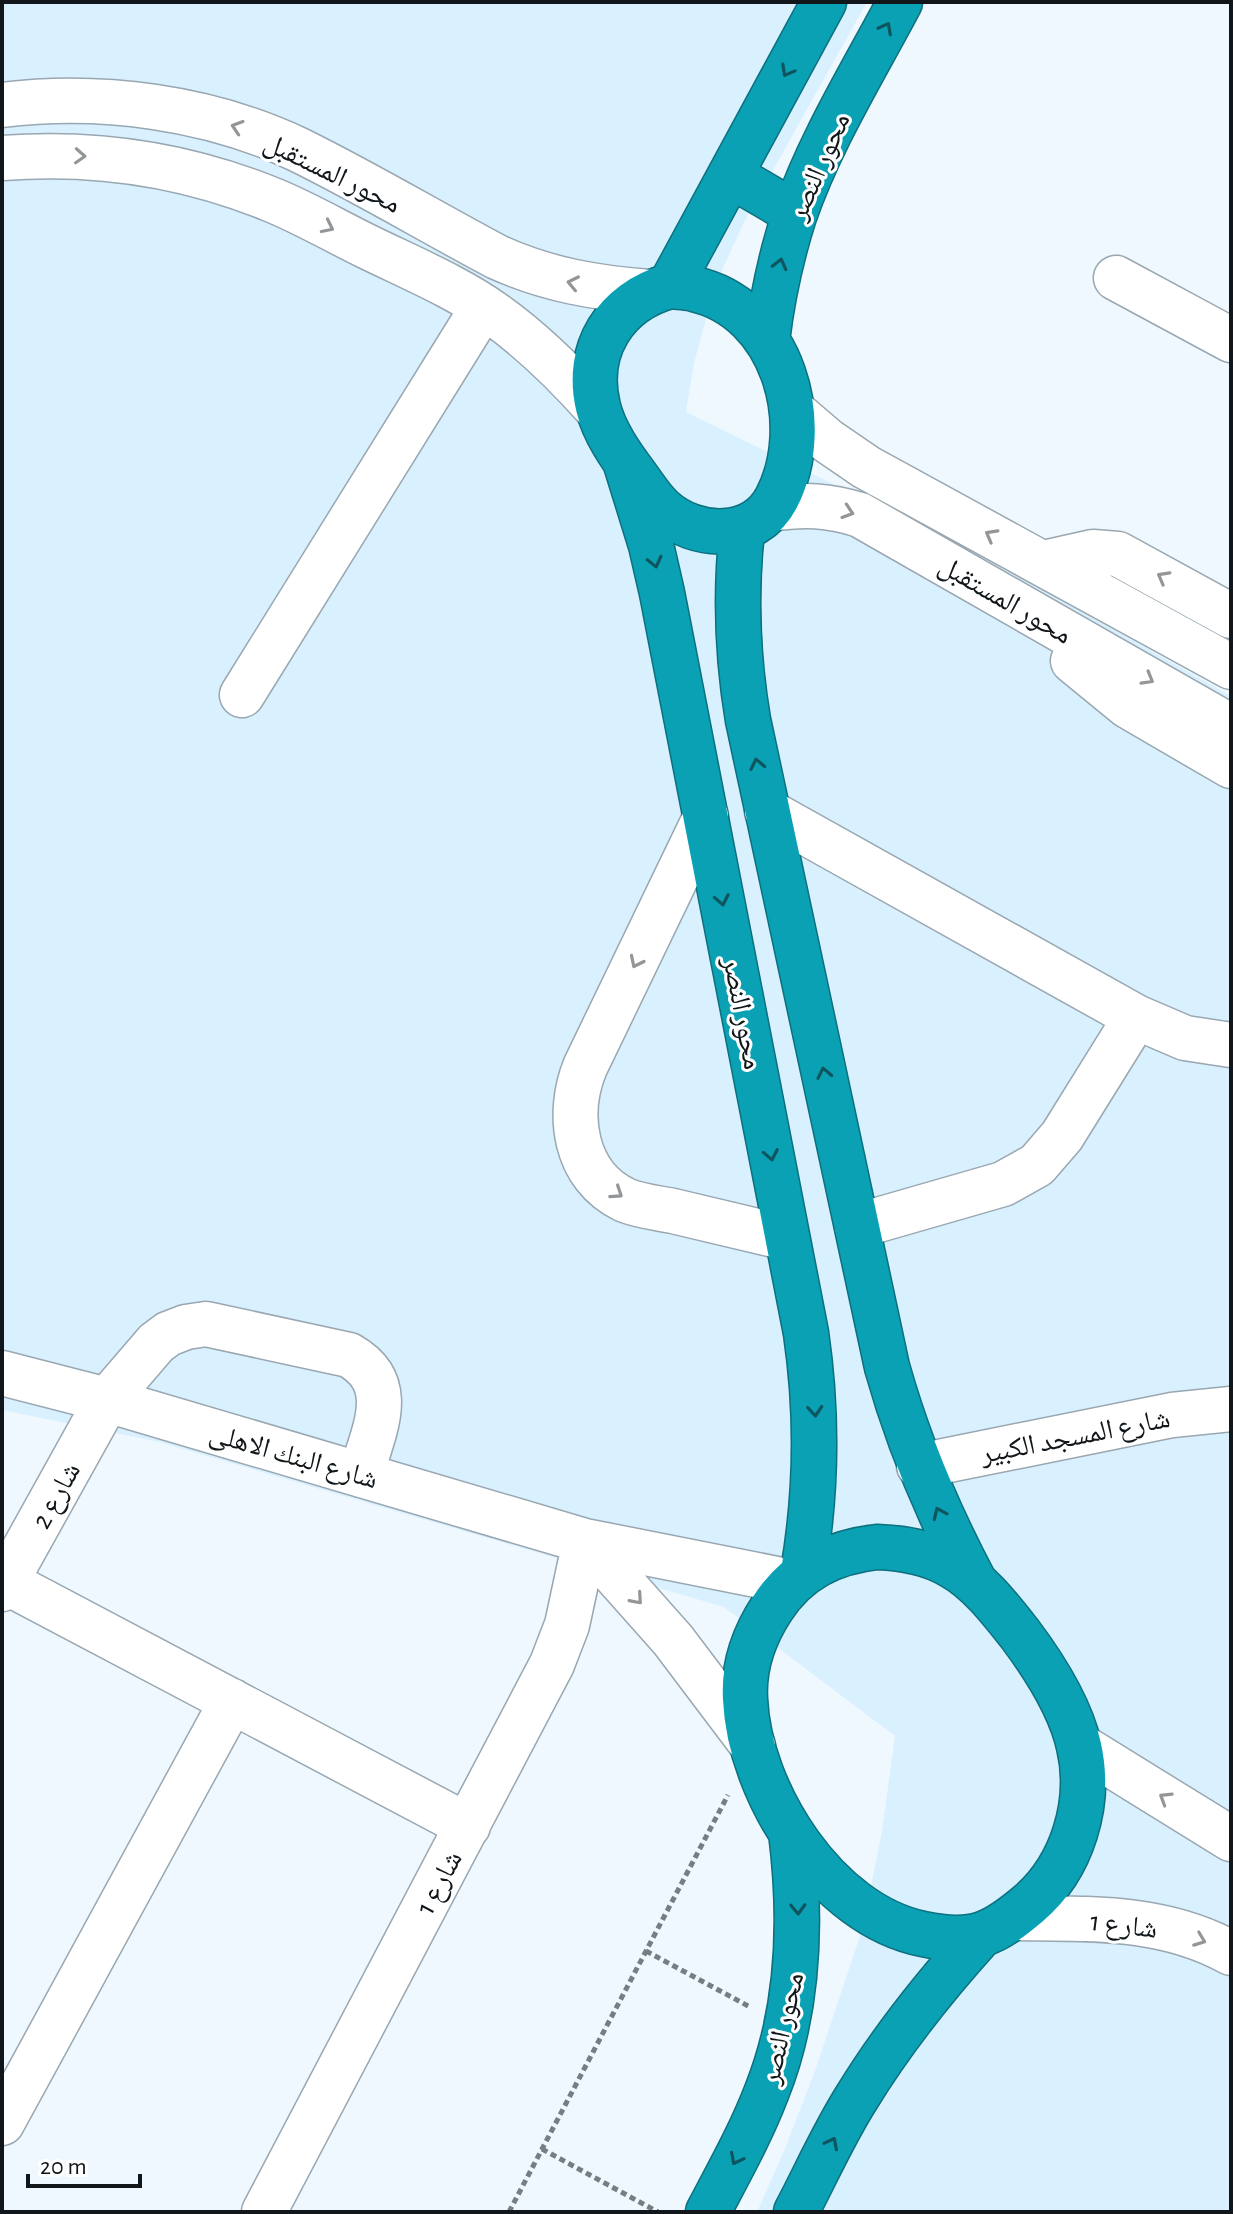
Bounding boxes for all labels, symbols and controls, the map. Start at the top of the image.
one-way arrow [877,22,892,36]
one-way arrow [781,62,797,76]
street label: محور النصر [783,109,856,225]
one-way arrow [230,121,244,137]
street label: محور المستقبل [258,129,405,221]
one-way arrow [74,148,87,165]
one-way arrow [319,217,334,233]
one-way arrow [771,258,788,272]
one-way arrow [566,276,580,293]
one-way arrow [840,502,854,518]
one-way arrow [985,529,1000,544]
street label: محور المستقبل [933,552,1076,652]
one-way arrow [646,555,663,569]
one-way arrow [1157,572,1171,587]
one-way arrow [1140,670,1154,685]
one-way arrow [749,758,766,772]
one-way arrow [713,893,730,906]
one-way arrow [630,954,646,968]
street label: محور النصر [717,954,767,1072]
one-way arrow [816,1067,833,1081]
one-way arrow [762,1148,779,1162]
one-way arrow [609,1183,623,1198]
one-way arrow [806,1405,823,1418]
street label: شارع المسجد الكبير [977,1405,1173,1471]
street label: شارع البنك الاهلى [206,1420,381,1496]
street label: شارع 2 [27,1458,88,1535]
one-way arrow [933,1507,949,1521]
one-way arrow [628,1589,642,1604]
one-way arrow [1159,1792,1174,1808]
street label: شارع 1 [412,1847,470,1920]
one-way arrow [790,1903,807,1916]
street label: شارع 1 [1088,1908,1159,1946]
one-way arrow [1192,1930,1206,1947]
street label: محور النصر [756,1970,809,2088]
one-way arrow [823,2136,838,2151]
scale bar [28,2138,140,2188]
one-way arrow [730,2150,745,2165]
text: 20 m [40,2155,87,2179]

